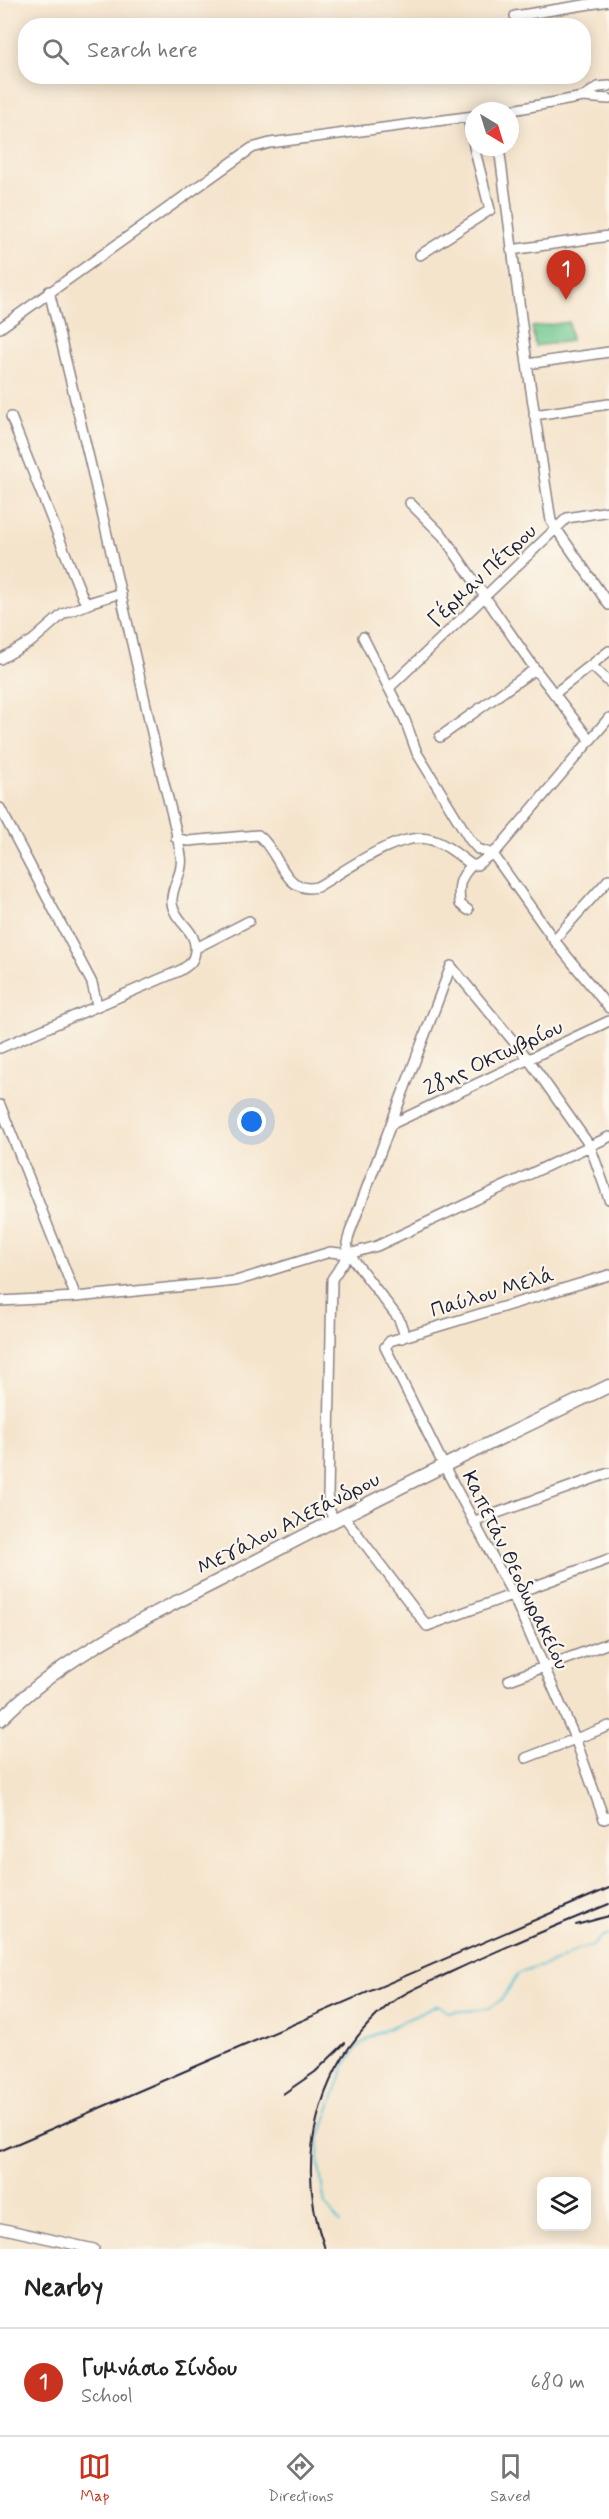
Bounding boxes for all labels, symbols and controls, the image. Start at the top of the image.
search box [18,18,591,84]
icon: search [39,35,72,68]
text: Search here [87,37,198,65]
north arrow [465,102,519,156]
pin: 1 [546,250,586,300]
street label: Γέρμαν Πέτρου [421,517,543,634]
street label: 28ης Οκτωβρίου [419,1013,568,1102]
your location [237,1107,266,1136]
street label: Παύλου Μελά [427,1261,557,1325]
street label: Μεγάλου Αλεξάνδρου [192,1466,385,1582]
street label: Καπετάν Θεοδωρακείου [455,1466,575,1675]
map controls [537,2177,591,2231]
button: layers [537,2177,591,2231]
text: Nearby [24,2271,103,2305]
text: Γυμνάσιο Σίνδου [81,2355,237,2383]
text: 1 [39,2369,48,2396]
text: 680 m [530,2369,585,2396]
text: School [81,2383,133,2410]
tab: Map [78,2450,111,2507]
tab: Directions [268,2450,334,2507]
tab: Saved [490,2450,531,2507]

